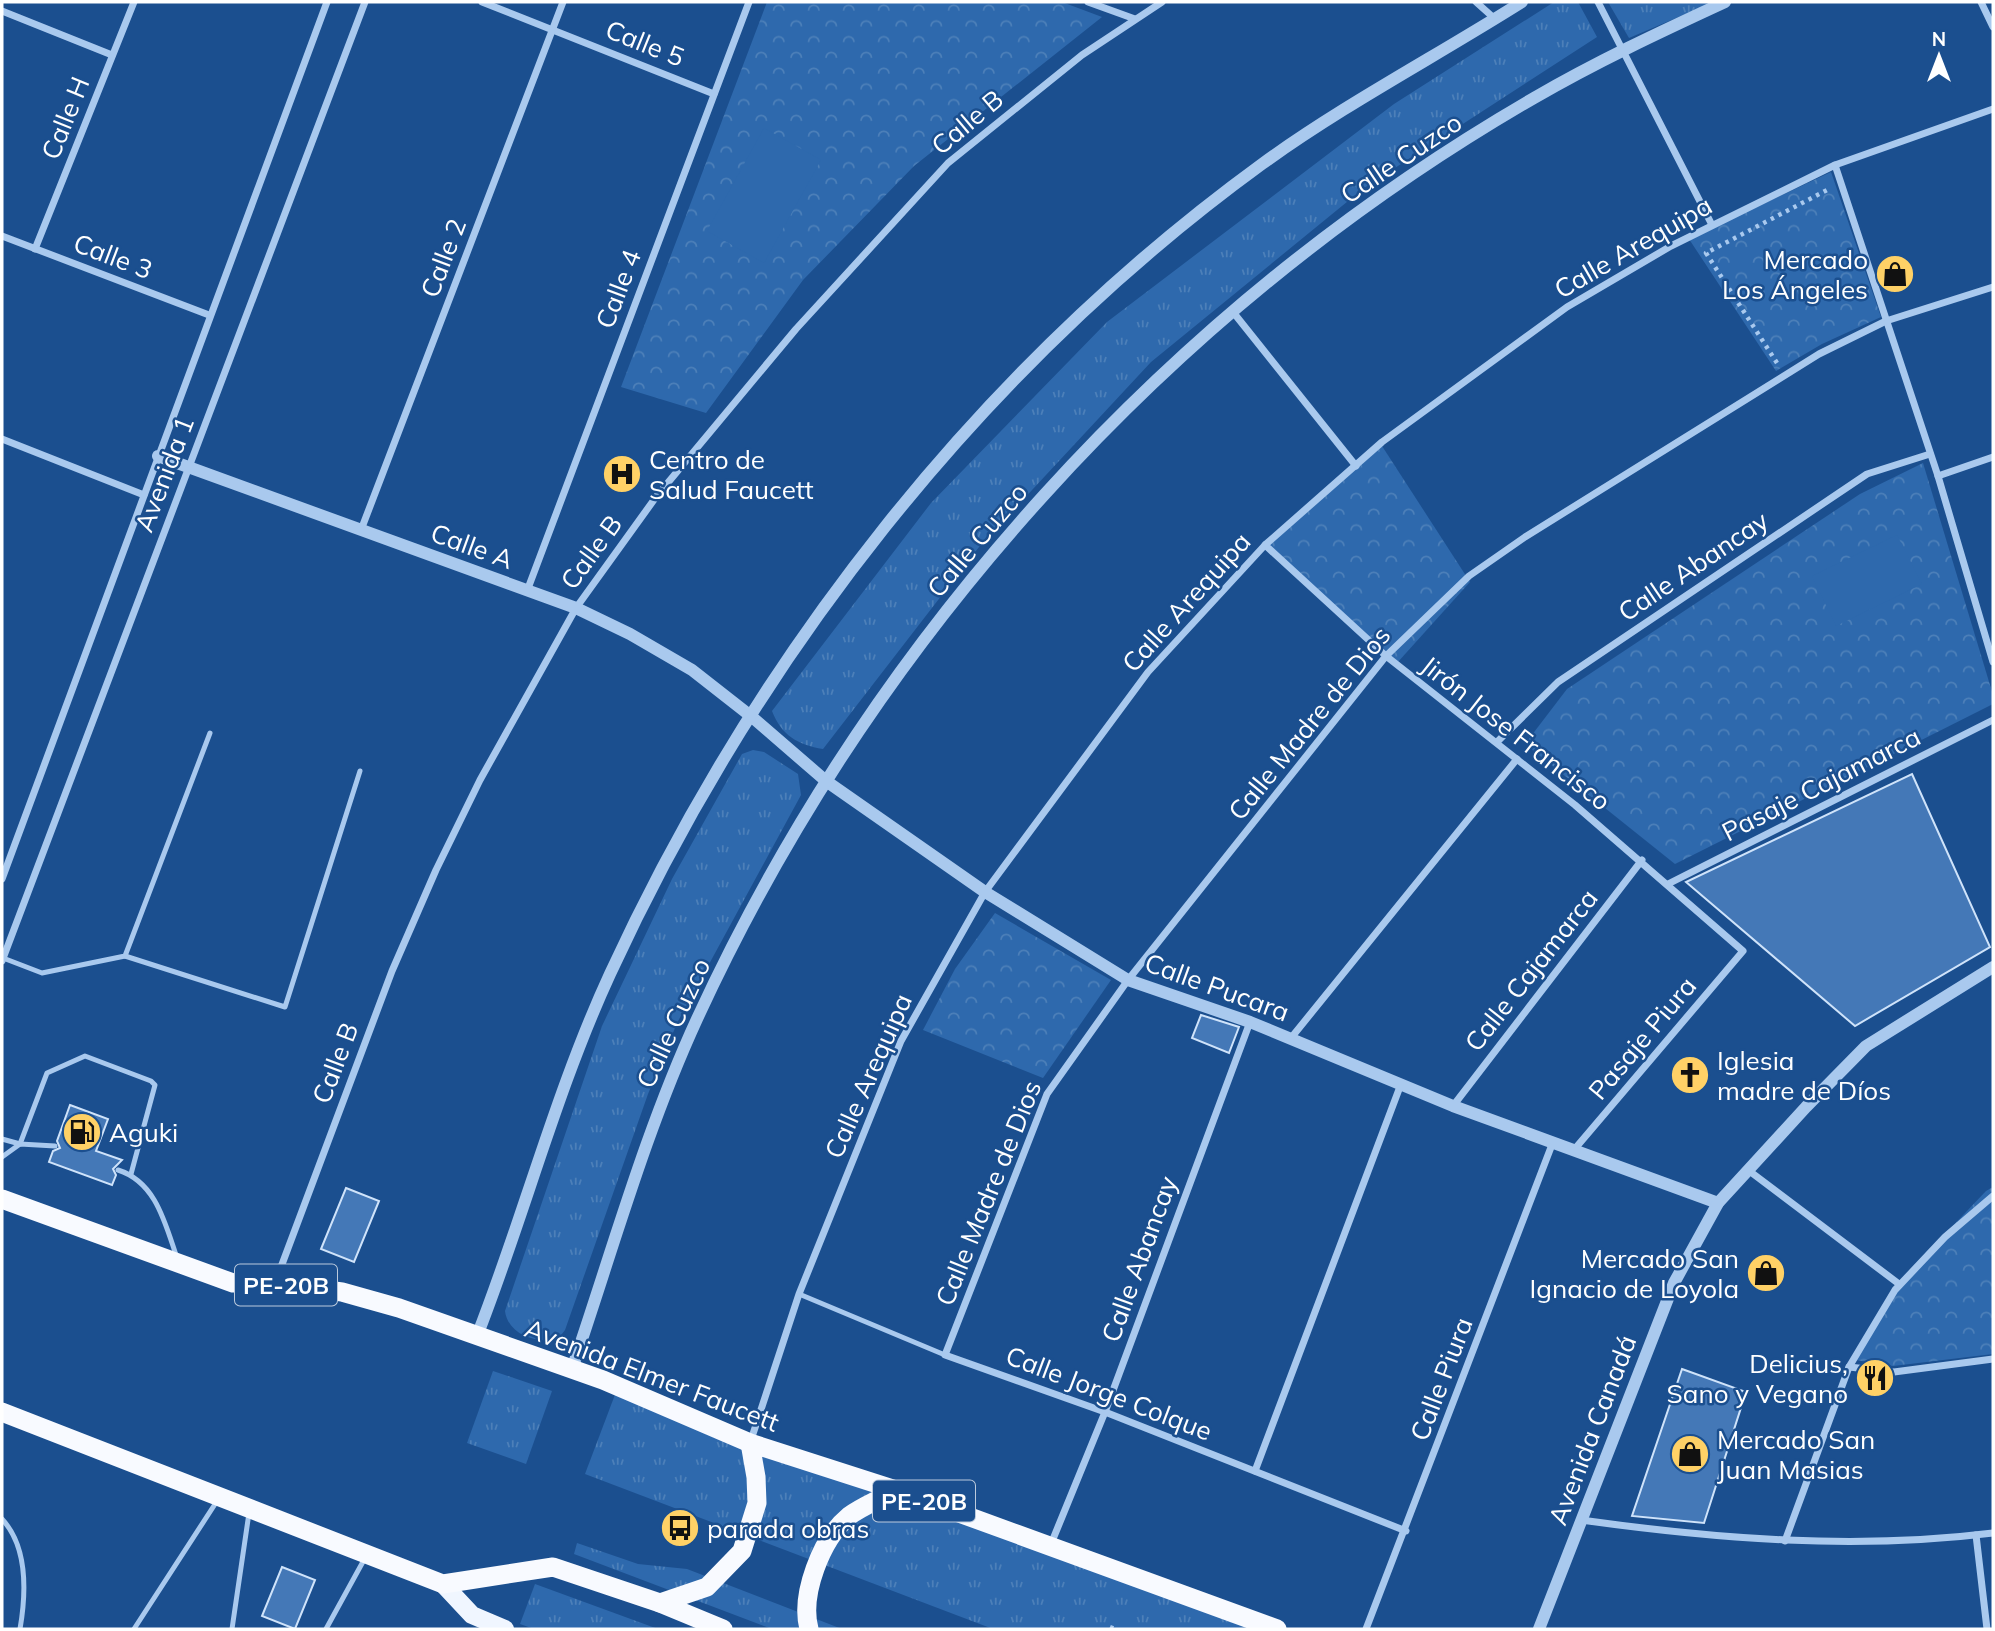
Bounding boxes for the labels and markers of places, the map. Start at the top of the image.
place label: Mercado Los Ángeles [1722,243,1868,306]
shop icon: Mercado Los Ángeles [1874,253,1916,295]
place label: Centro de Salud Faucett [649,443,814,506]
hospital icon: Centro de Salud Faucett [601,453,643,495]
place label: Iglesia madre de Díos [1717,1044,1891,1107]
church icon: Iglesia madre de Díos [1669,1054,1711,1096]
fuel station icon: Aguki [61,1111,103,1153]
place label: Aguki [109,1116,178,1149]
place label: Mercado San Ignacio de Loyola [1530,1242,1739,1305]
shop icon: Mercado San Ignacio de Loyola [1745,1252,1787,1294]
place label: Delicius, Sano y Vegano [1667,1347,1848,1410]
restaurant icon: Delicius, Sano y Vegano [1854,1357,1896,1399]
place label: Mercado San Juan Masias [1717,1423,1875,1486]
shop icon: Mercado San Juan Masias [1669,1433,1711,1475]
bus stop icon: parada obras [659,1507,701,1549]
place label: parada obras [707,1512,869,1545]

